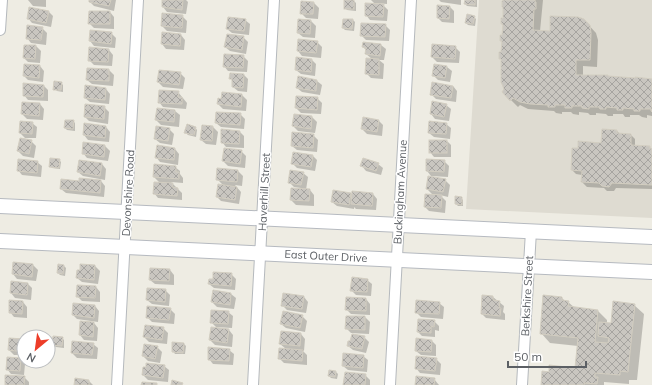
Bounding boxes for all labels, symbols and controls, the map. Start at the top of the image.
street label: Buckingham Avenue [390,139,410,245]
street label: Devonshire Road [119,149,137,237]
street label: Haverhill Street [255,152,273,231]
street label: East Outer Drive [284,247,368,265]
street label: Berkshire Street [518,255,536,337]
north arrow [16,329,56,369]
scale bar [508,343,586,369]
text: 50 m [514,349,542,364]
text: N [24,350,38,366]

